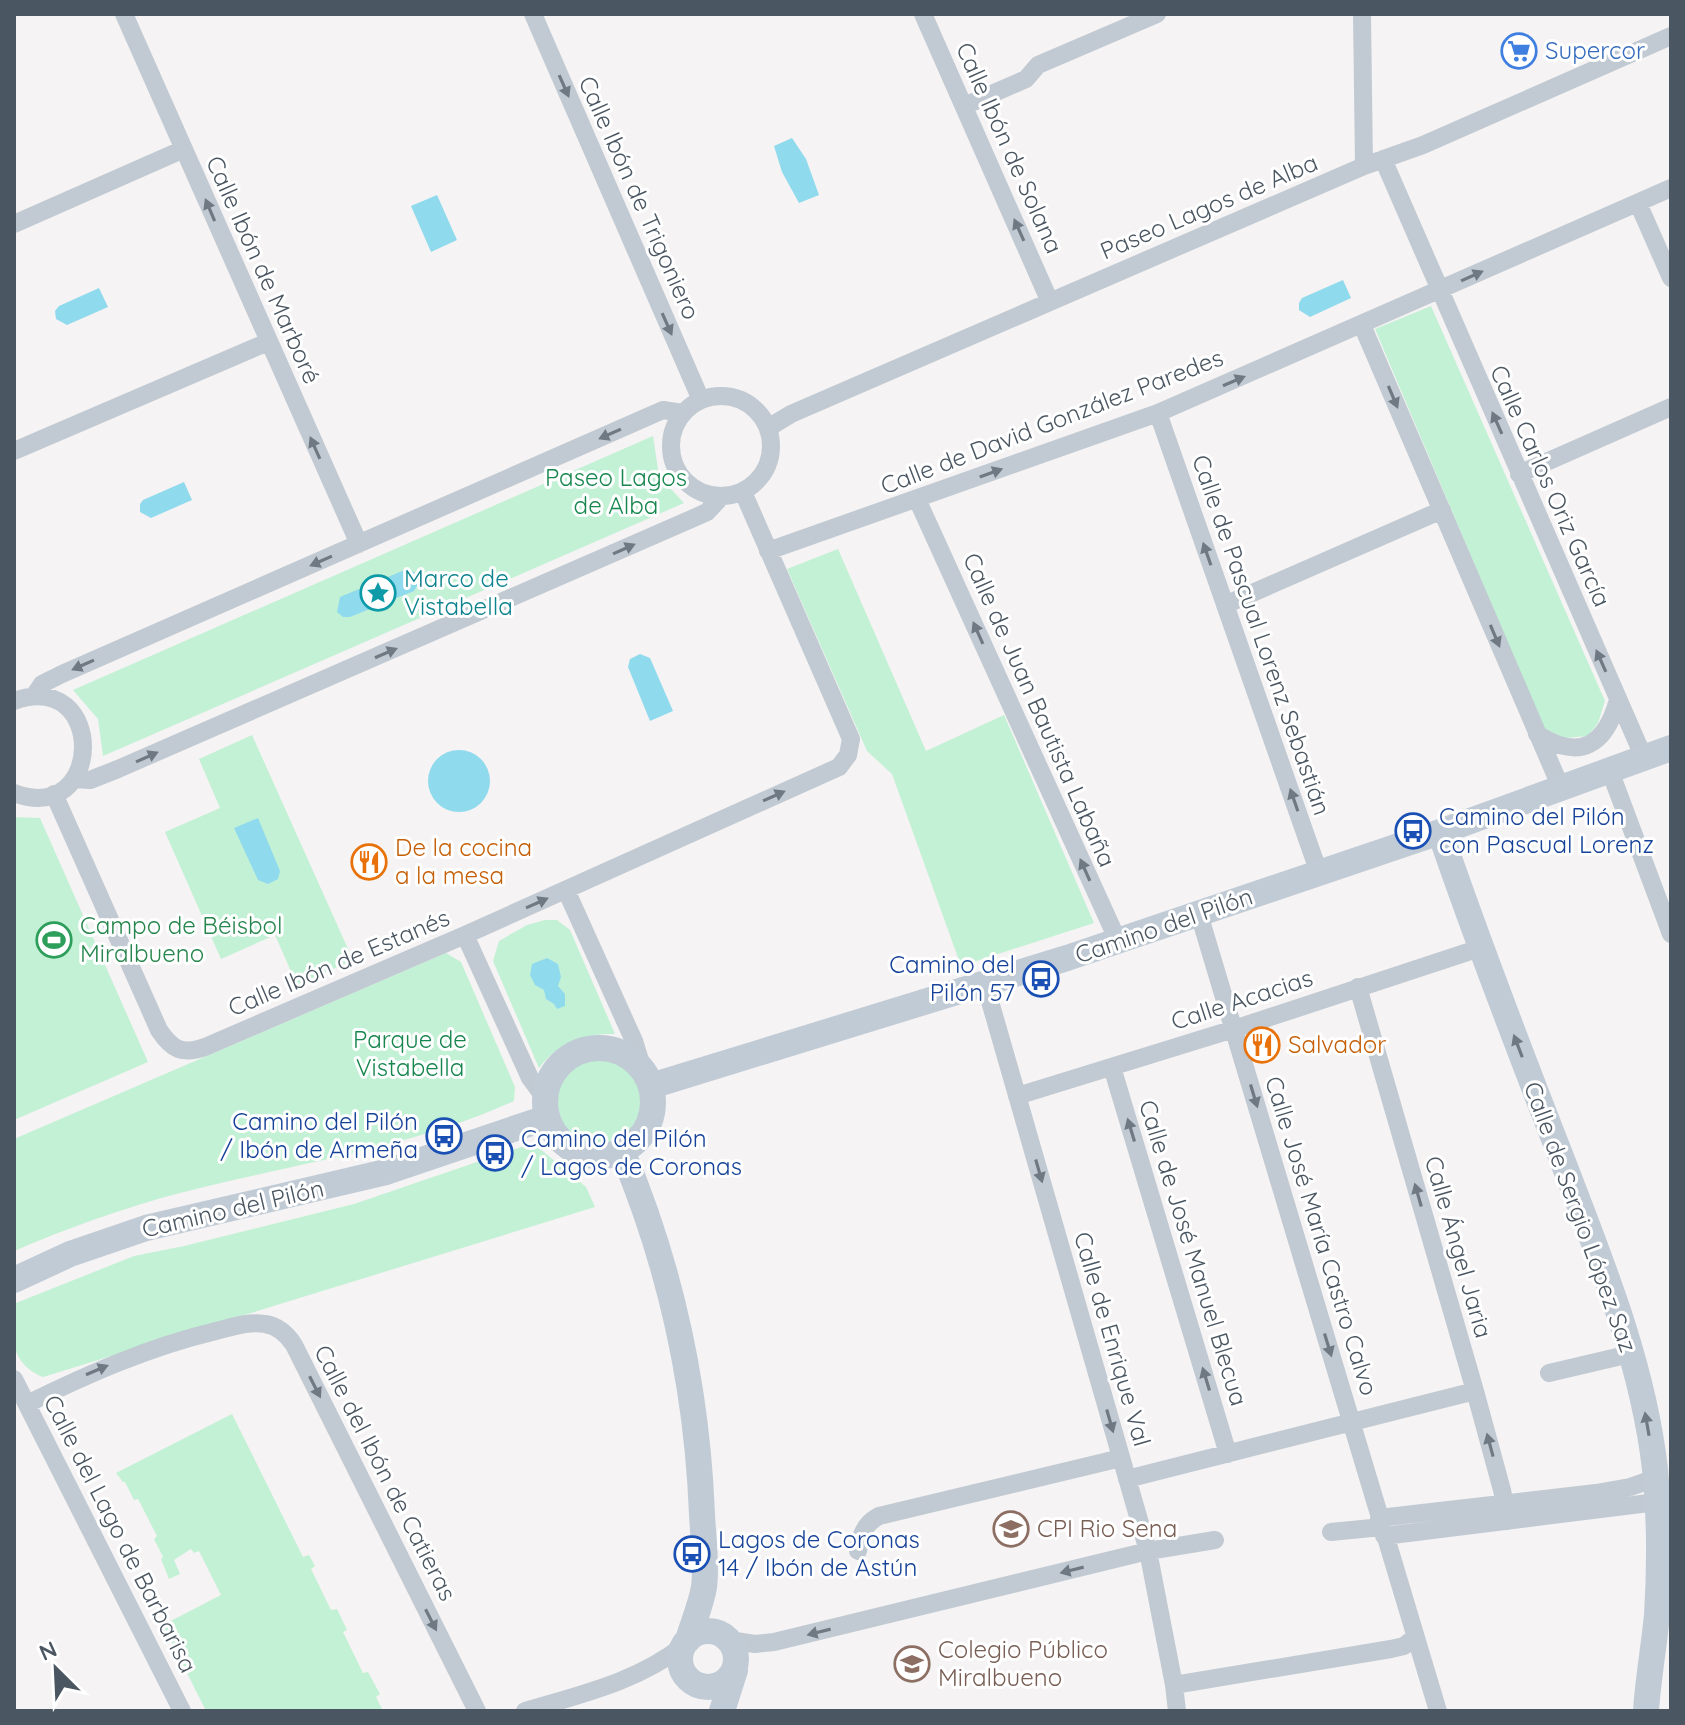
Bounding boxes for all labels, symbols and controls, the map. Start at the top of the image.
supermarket icon: Supercor [1500,32,1538,70]
place label: Supercor [1545,35,1645,65]
street label: Calle Ibón de Solana [950,37,1070,258]
street label: Calle Ibón de Trigoniero [573,71,707,324]
one-way arrow [557,74,570,97]
street label: Paseo Lagos de Alba [1095,147,1322,266]
street label: Calle Ibón de Marboré [200,151,328,388]
one-way arrow [204,198,217,221]
one-way arrow [1012,219,1025,242]
one-way arrow [1460,270,1484,283]
one-way arrow [661,312,674,336]
street label: Calle de David González Paredes [876,342,1227,500]
street label: Calle Carlos Oriz García [1484,360,1618,611]
one-way arrow [1222,374,1246,387]
one-way arrow [1387,385,1400,408]
one-way arrow [1490,411,1503,435]
one-way arrow [599,427,622,440]
one-way arrow [308,436,322,459]
street label: Calle de Pascual Lorenz Sebastián [1186,451,1338,819]
park label: Paseo Lagos de Alba [545,462,687,520]
one-way arrow [979,466,1003,479]
one-way arrow [612,542,636,555]
one-way arrow [1201,542,1213,566]
street label: Calle de Juan Bautista Labaña [957,548,1123,871]
one-way arrow [309,554,333,568]
place label: Marco de Vistabella [404,563,513,621]
place icon: Marco de Vistabella [359,574,397,612]
one-way arrow [971,621,985,645]
one-way arrow [1489,624,1502,647]
one-way arrow [374,646,397,659]
one-way arrow [1595,649,1608,673]
one-way arrow [71,659,95,672]
one-way arrow [135,750,159,763]
one-way arrow [1287,787,1299,811]
one-way arrow [762,790,785,803]
place label: Camino del Pilón con Pascual Lorenz [1439,801,1654,859]
bus stop icon: Camino del Pilón con Pascual Lorenz [1394,812,1432,850]
place label: De la cocina a la mesa [395,832,532,890]
restaurant icon: De la cocina a la mesa [350,843,388,881]
one-way arrow [1078,858,1092,881]
street label: Camino del Pilón [1071,881,1256,969]
one-way arrow [525,897,548,910]
street label: Calle Ibón de Estanés [223,902,454,1022]
place label: Campo de Béisbol Miralbueno [80,910,282,968]
sports icon: Campo de Béisbol Miralbueno [35,921,73,959]
place label: Camino del Pilón 57 [889,949,1015,1007]
bus stop icon: Camino del Pilón 57 [1022,960,1060,998]
street label: Calle Acacias [1167,962,1316,1036]
park label: Parque de Vistabella [353,1024,467,1082]
restaurant icon: Salvador [1243,1026,1281,1064]
place label: Salvador [1288,1029,1386,1059]
one-way arrow [1511,1034,1524,1058]
street label: Calle José María Castro Calvo [1259,1072,1385,1399]
street label: Calle de Sergio López Saz [1518,1077,1644,1356]
one-way arrow [1248,1084,1261,1108]
street label: Calle de José Manuel Blecua [1133,1096,1255,1409]
place label: Camino del Pilón / Ibón de Armeña [220,1106,418,1164]
bus stop icon: Camino del Pilón / Ibón de Armeña [425,1117,463,1155]
one-way arrow [1124,1117,1137,1141]
place label: Camino del Pilón / Lagos de Coronas [521,1123,742,1181]
bus stop icon: Camino del Pilón / Lagos de Coronas [476,1134,514,1172]
street label: Calle Ángel Jaria [1419,1152,1499,1341]
one-way arrow [1033,1160,1046,1184]
street label: Camino del Pilón [139,1173,327,1244]
one-way arrow [1411,1182,1424,1206]
street label: Calle de Enrique Val [1068,1228,1158,1449]
one-way arrow [1322,1334,1335,1358]
street label: Calle del Ibón de Catieras [308,1340,464,1606]
one-way arrow [85,1364,109,1377]
one-way arrow [1199,1366,1212,1390]
one-way arrow [308,1376,322,1399]
street label: Calle del Lago de Barbarisa [38,1390,204,1677]
one-way arrow [1104,1410,1117,1434]
one-way arrow [1641,1412,1653,1437]
one-way arrow [1483,1432,1495,1457]
school or university icon: CPI Rio Sena [992,1510,1030,1548]
place label: CPI Rio Sena [1037,1513,1177,1543]
place label: Lagos de Coronas 14 / Ibón de Astún [718,1524,920,1582]
bus stop icon: Lagos de Coronas 14 / Ibón de Astún [673,1535,711,1573]
one-way arrow [1059,1564,1084,1576]
one-way arrow [425,1608,438,1631]
one-way arrow [807,1626,832,1638]
north arrow [16,1629,96,1709]
place label: Colegio Público Miralbueno [938,1634,1108,1692]
text: N [35,1635,61,1667]
school or university icon: Colegio Público Miralbueno [893,1645,931,1683]

